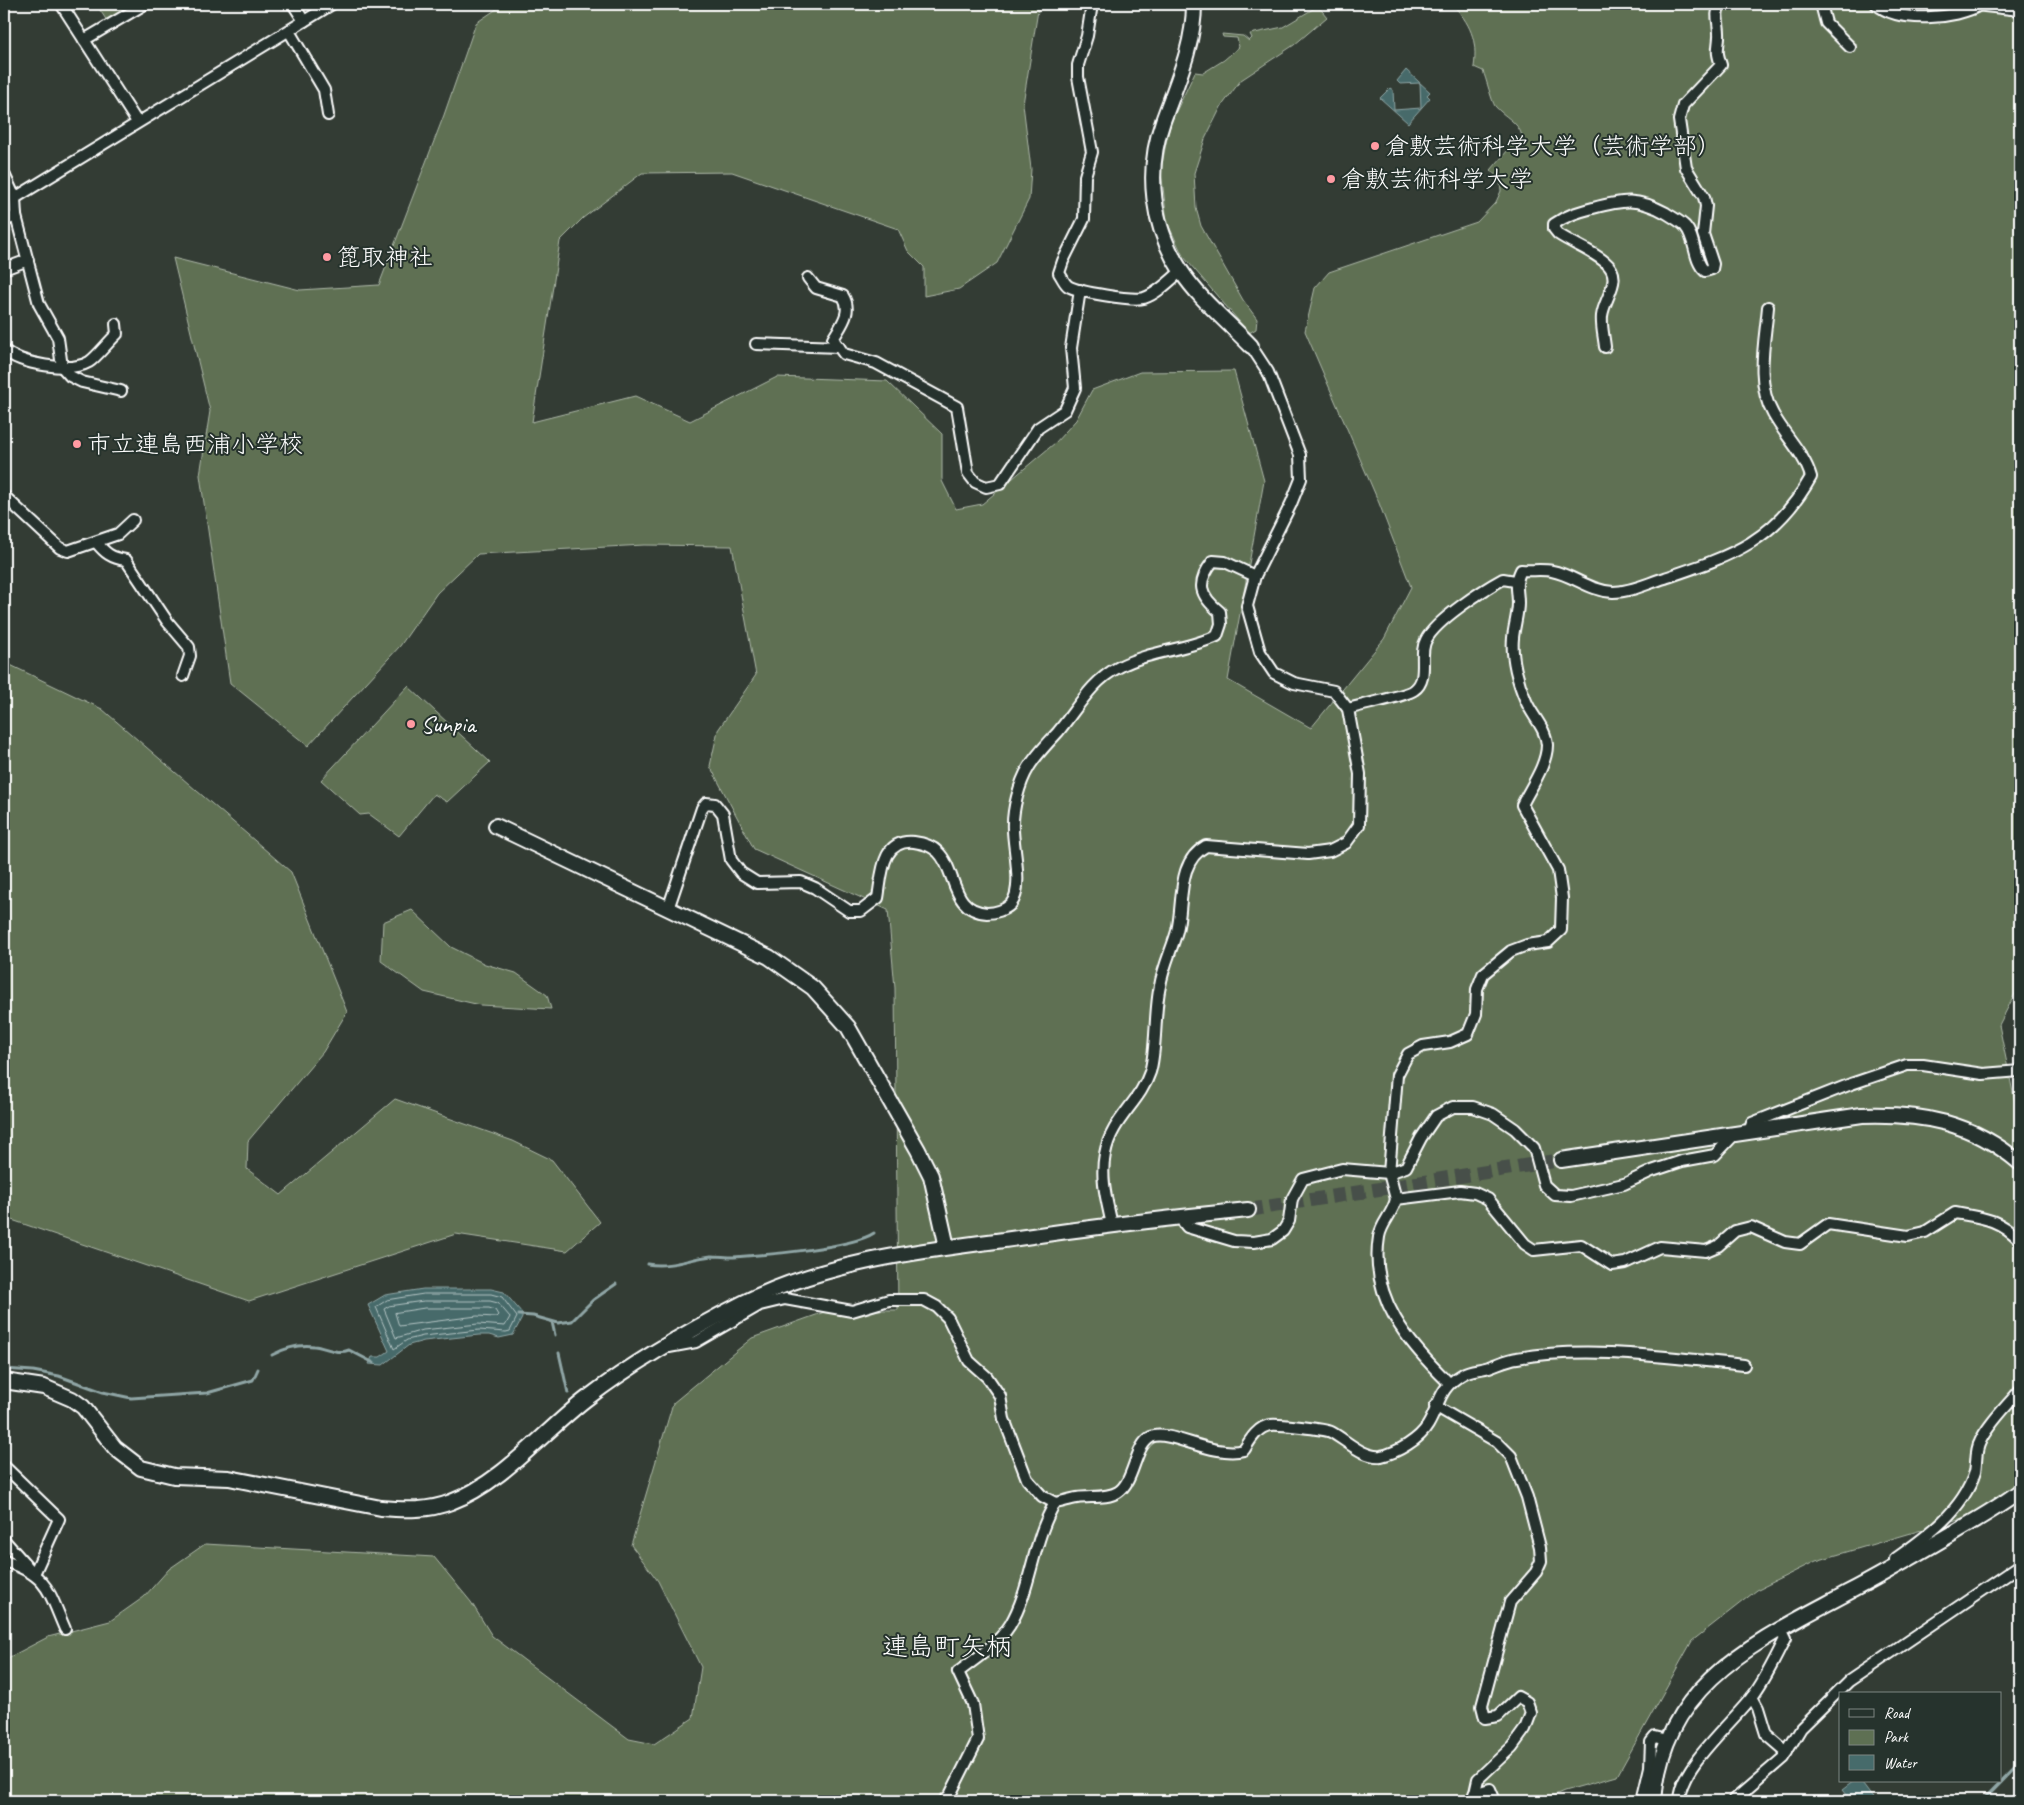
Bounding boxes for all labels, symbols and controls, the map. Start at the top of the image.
place label: 倉敷芸術科学大学（芸術学部） [1385,131,1721,161]
marker: 倉敷芸術科学大学（芸術学部） [1369,140,1381,152]
place label: 倉敷芸術科学大学 [1341,164,1533,194]
marker: 倉敷芸術科学大学 [1325,173,1337,185]
place label: 箆取神社 [337,242,433,272]
marker: 箆取神社 [321,251,333,263]
place label: 市立連島西浦小学校 [87,429,303,459]
marker: 市立連島西浦小学校 [71,438,83,450]
place label: Sunpia [421,709,477,739]
marker: Sunpia [405,718,417,730]
district label: 連島町矢柄 [882,1630,1012,1663]
legend [1839,1692,2002,1782]
text: Road [1884,1704,1911,1723]
text: Park [1884,1728,1909,1747]
text: Water [1884,1754,1918,1773]

